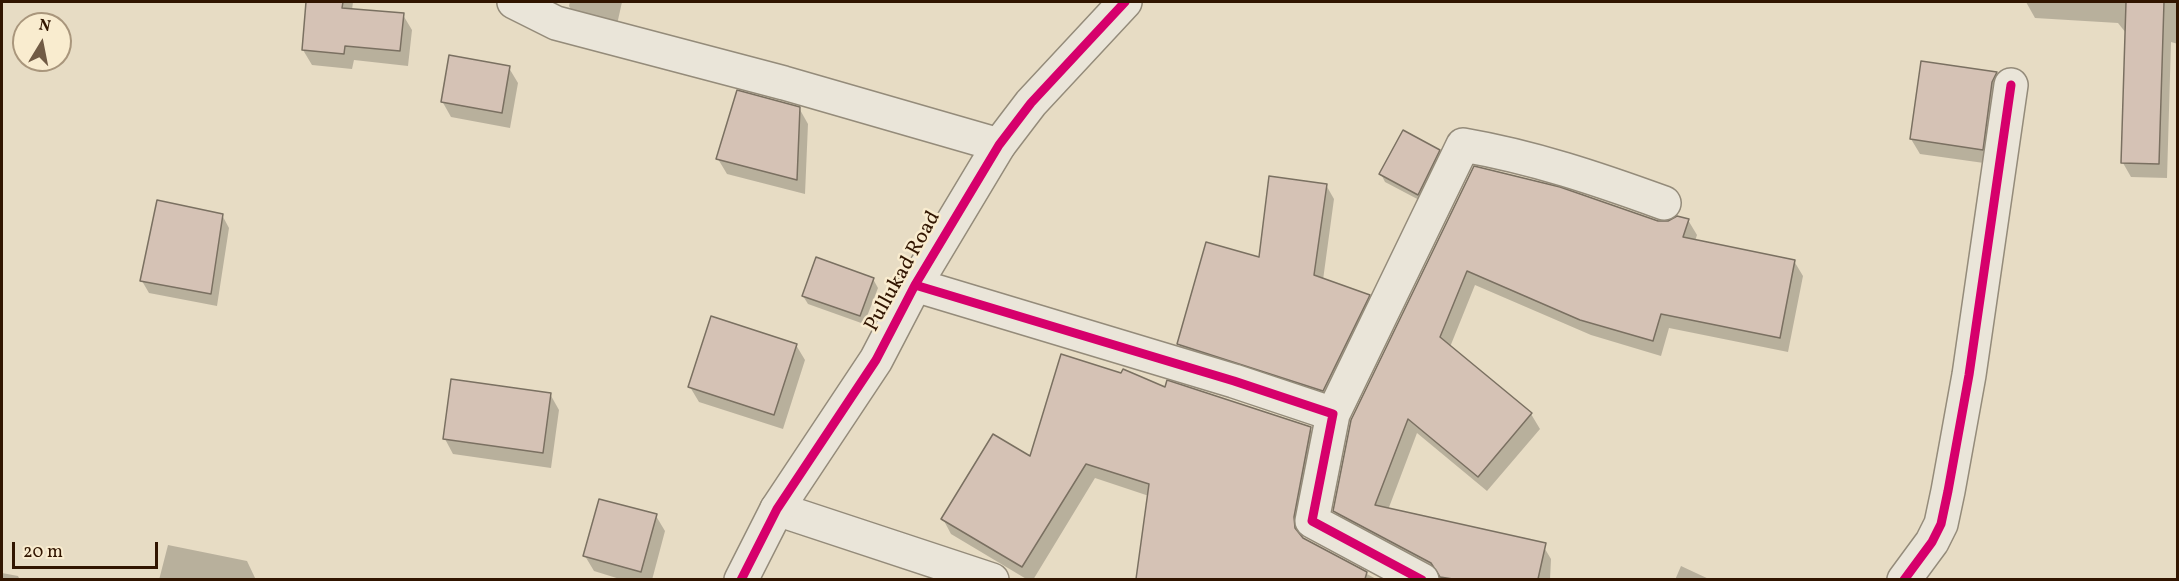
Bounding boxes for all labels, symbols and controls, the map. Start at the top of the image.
north arrow [12,12,72,72]
text: N [37,14,52,38]
street label: Pullukad Road [861,207,947,337]
scale bar [15,530,160,568]
text: 20 m [23,540,63,565]

